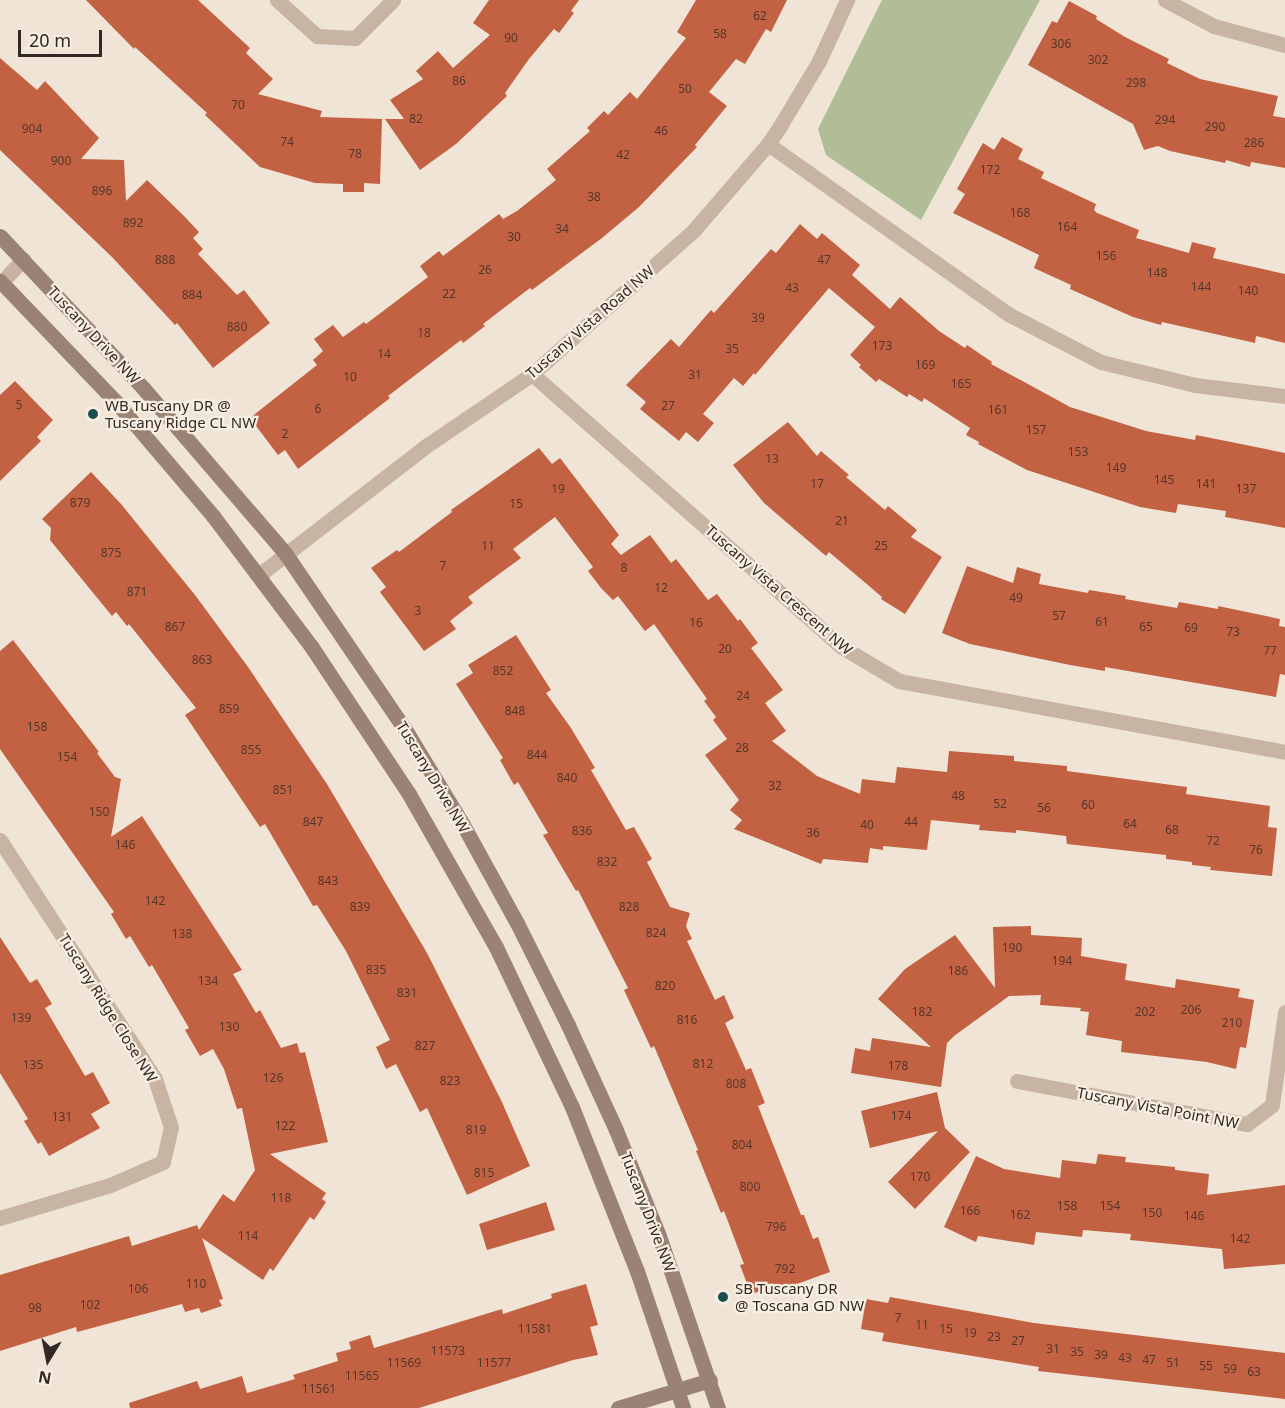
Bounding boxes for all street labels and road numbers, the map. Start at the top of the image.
street label: Tuscany Vista Road NW [522,262,658,382]
street label: Tuscany Drive NW [44,282,144,388]
street label: Tuscany Vista Crescent NW [702,521,856,659]
street label: Tuscany Drive NW [393,718,473,836]
street label: Tuscany Ridge Close NW [55,930,161,1086]
street label: Tuscany Vista Point NW [1076,1083,1240,1133]
street label: Tuscany Drive NW [617,1150,679,1274]

